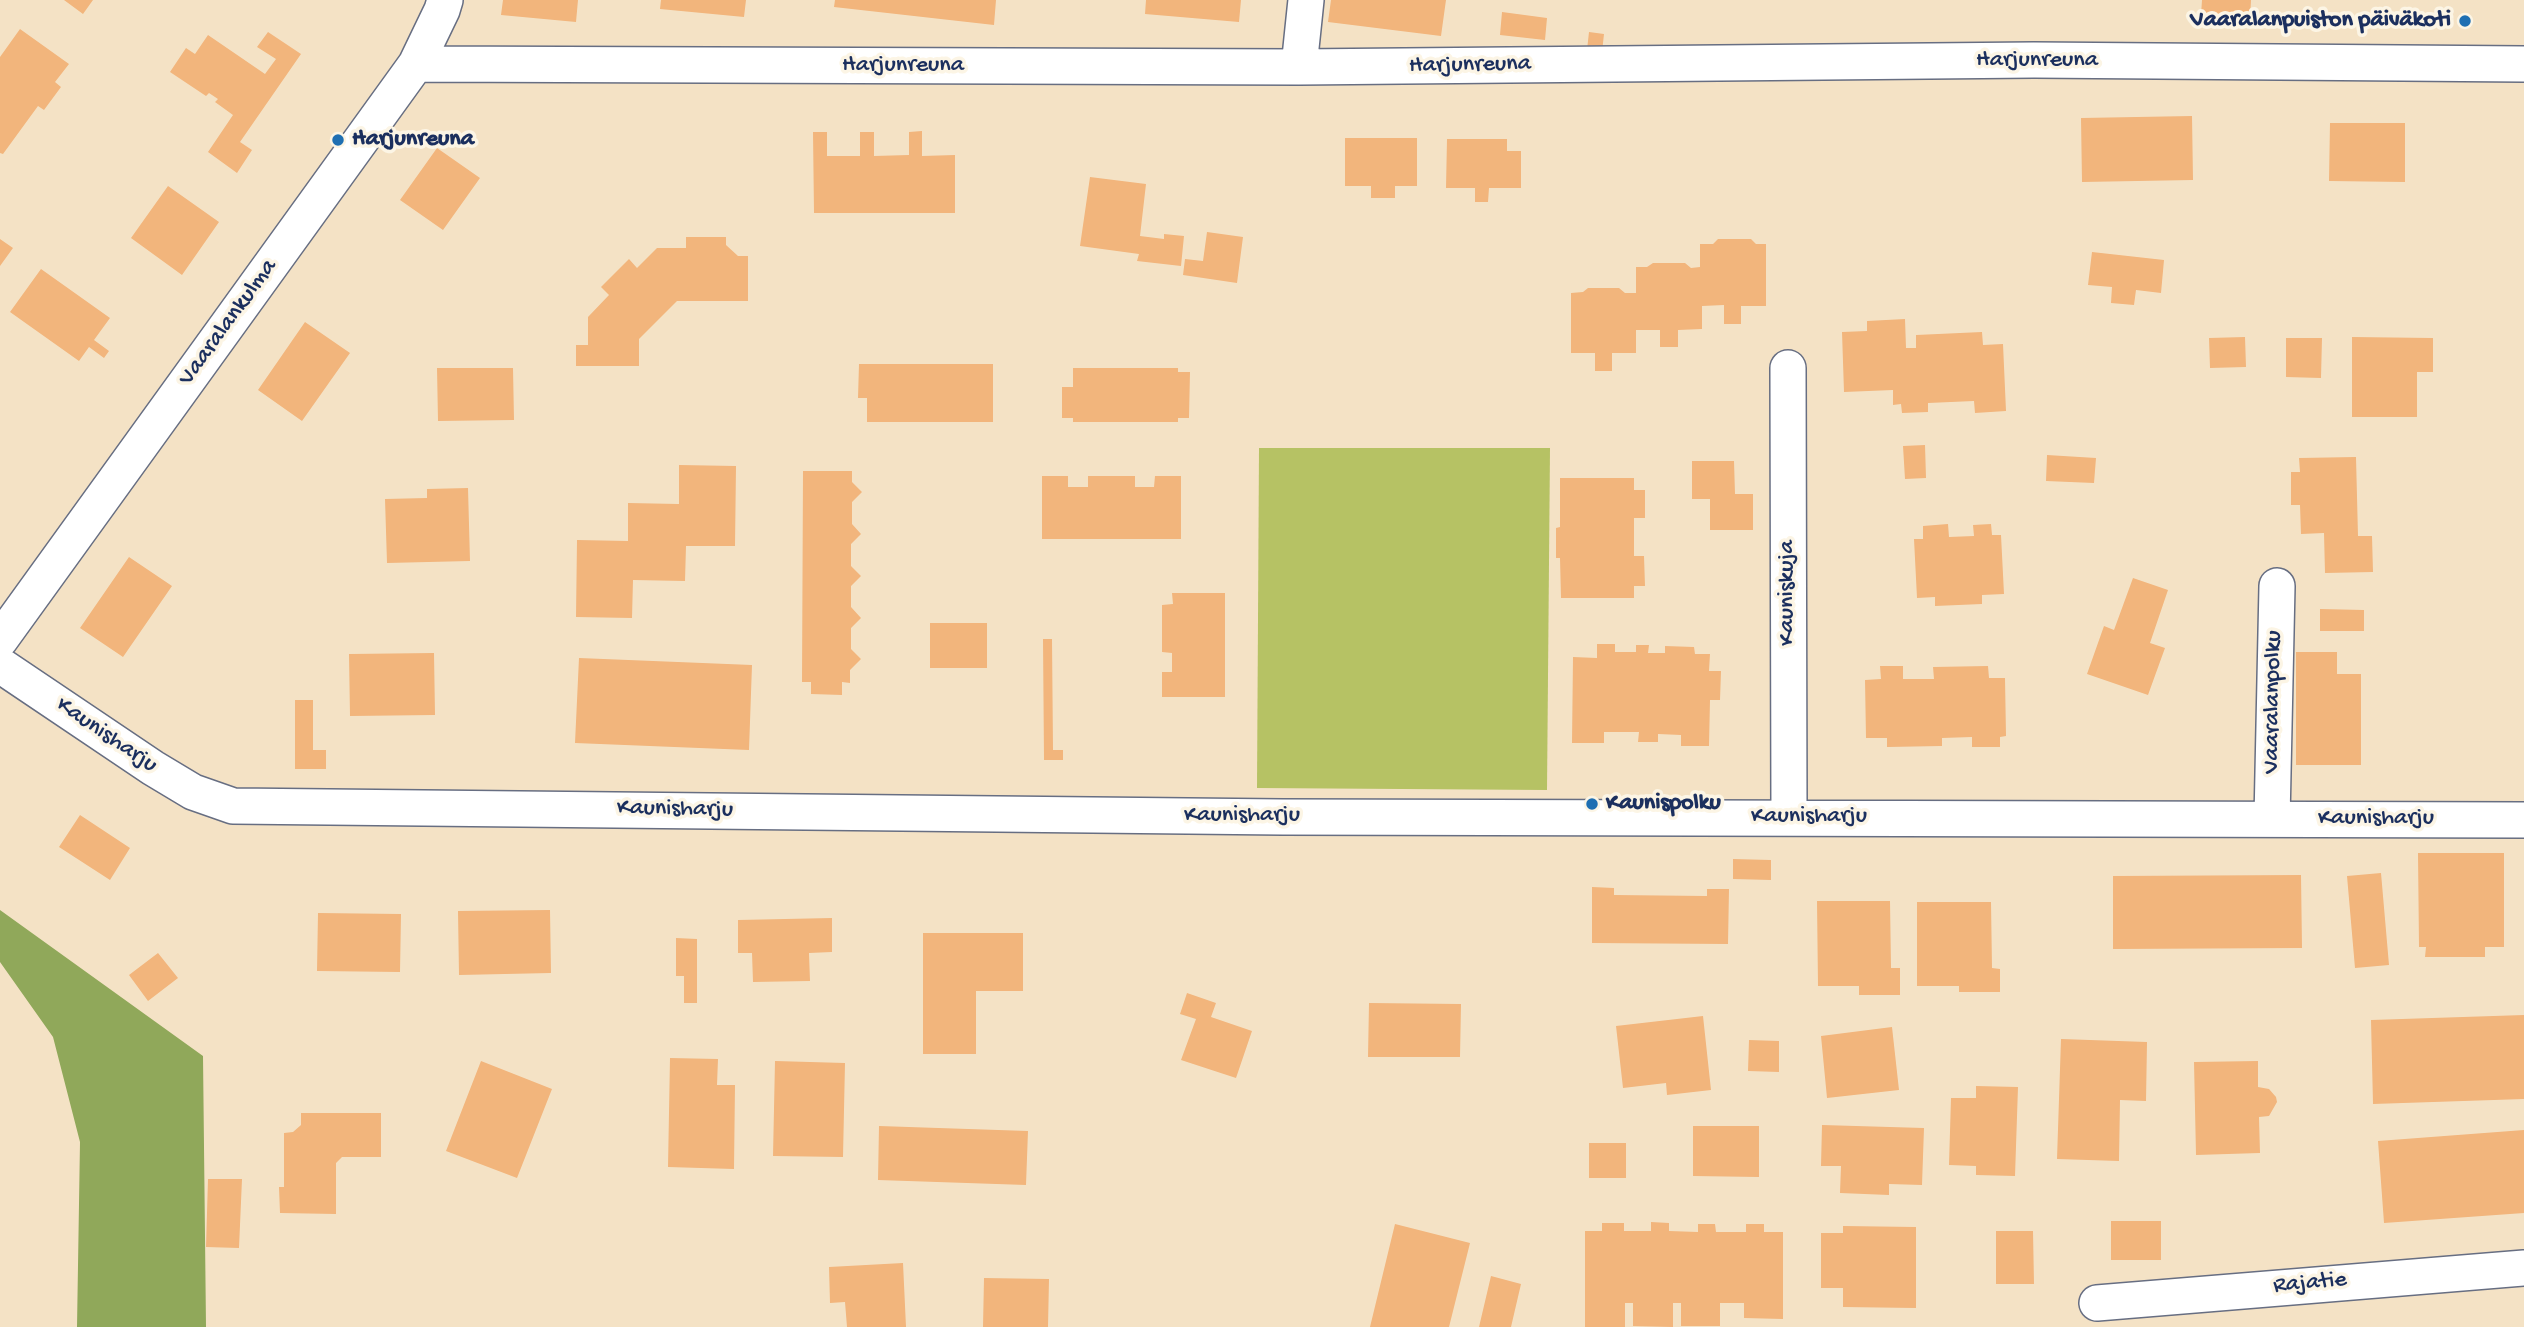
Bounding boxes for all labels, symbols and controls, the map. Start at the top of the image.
place label: Vaaralanpuiston päiväkoti [2190,7,2451,35]
marker: Vaaralanpuiston päiväkoti [2457,13,2473,29]
street label: Harjunreuna [1976,47,2098,75]
street label: Harjunreuna [1409,51,1531,81]
street label: Harjunreuna [842,52,964,80]
place label: Harjunreuna [352,126,474,154]
marker: Harjunreuna [330,132,346,148]
street label: Vaaralankulma [173,254,285,392]
street label: Kauniskuja [1774,540,1802,646]
street label: Vaaralanpolku [2258,630,2290,774]
street label: Kaunisharju [50,692,162,780]
place label: Kaunispolku [1606,790,1721,818]
street label: Kaunisharju [617,795,733,825]
marker: Kaunispolku [1584,796,1600,812]
street label: Kaunisharju [1184,802,1300,830]
street label: Kaunisharju [1751,803,1867,831]
street label: Kaunisharju [2318,805,2434,833]
street label: Rajatie [2272,1266,2348,1302]

